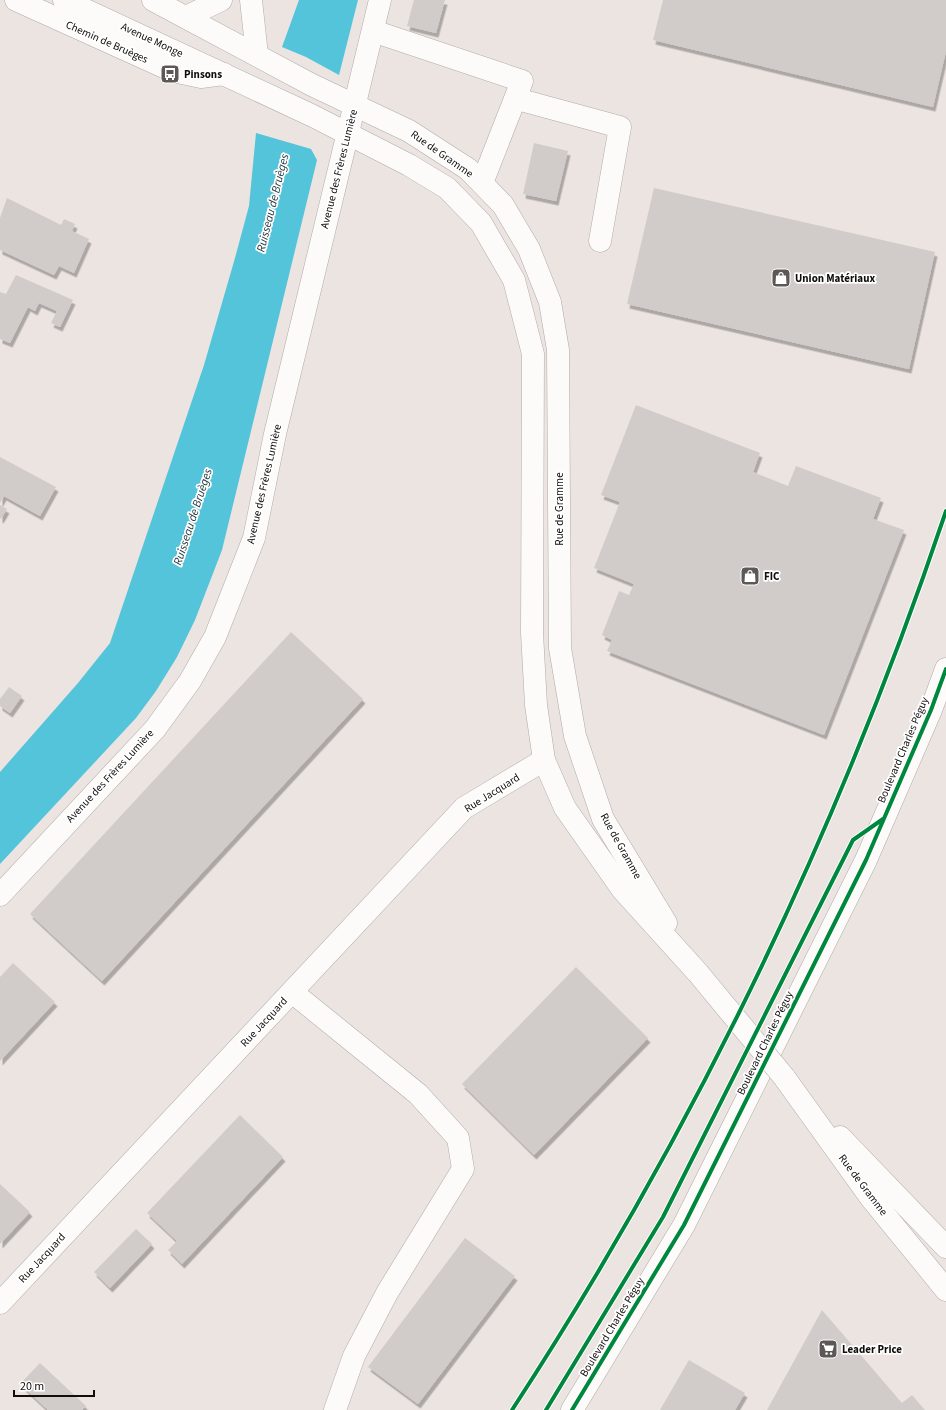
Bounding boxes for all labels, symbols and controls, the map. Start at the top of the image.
street label: Chemin de Bruèges [63,17,151,67]
street label: Avenue Monge [118,19,186,61]
bus stop icon: Pinsons [159,63,181,85]
place label: Pinsons [184,67,222,82]
street label: Avenue des Frères Lumière [317,107,361,230]
street label: Rue de Gramme [408,127,477,181]
water label: Ruisseau de Bruèges [253,152,293,254]
shop icon: Union Matériaux [770,267,792,289]
place label: Union Matériaux [795,271,875,286]
street label: Avenue des Frères Lumière [243,422,285,545]
water label: Ruisseau de Bruèges [169,466,217,568]
street label: Rue de Gramme [552,472,567,546]
shop icon: FIC [739,565,761,587]
place label: FIC [764,569,780,584]
street label: Boulevard Charles Péguy [874,695,932,805]
street label: Avenue des Frères Lumière [63,726,158,826]
street label: Rue Jacquard [461,770,523,816]
street label: Rue de Gramme [597,810,646,882]
street label: Boulevard Charles Péguy [733,989,797,1097]
street label: Rue Jacquard [237,994,291,1050]
street label: Rue de Gramme [835,1151,891,1219]
street label: Rue Jacquard [15,1230,69,1286]
street label: Boulevard Charles Péguy [576,1274,648,1380]
supermarket icon: Leader Price [817,1338,839,1360]
place label: Leader Price [842,1342,902,1357]
scale bar [14,1372,94,1398]
text: 20 m [20,1378,44,1395]

